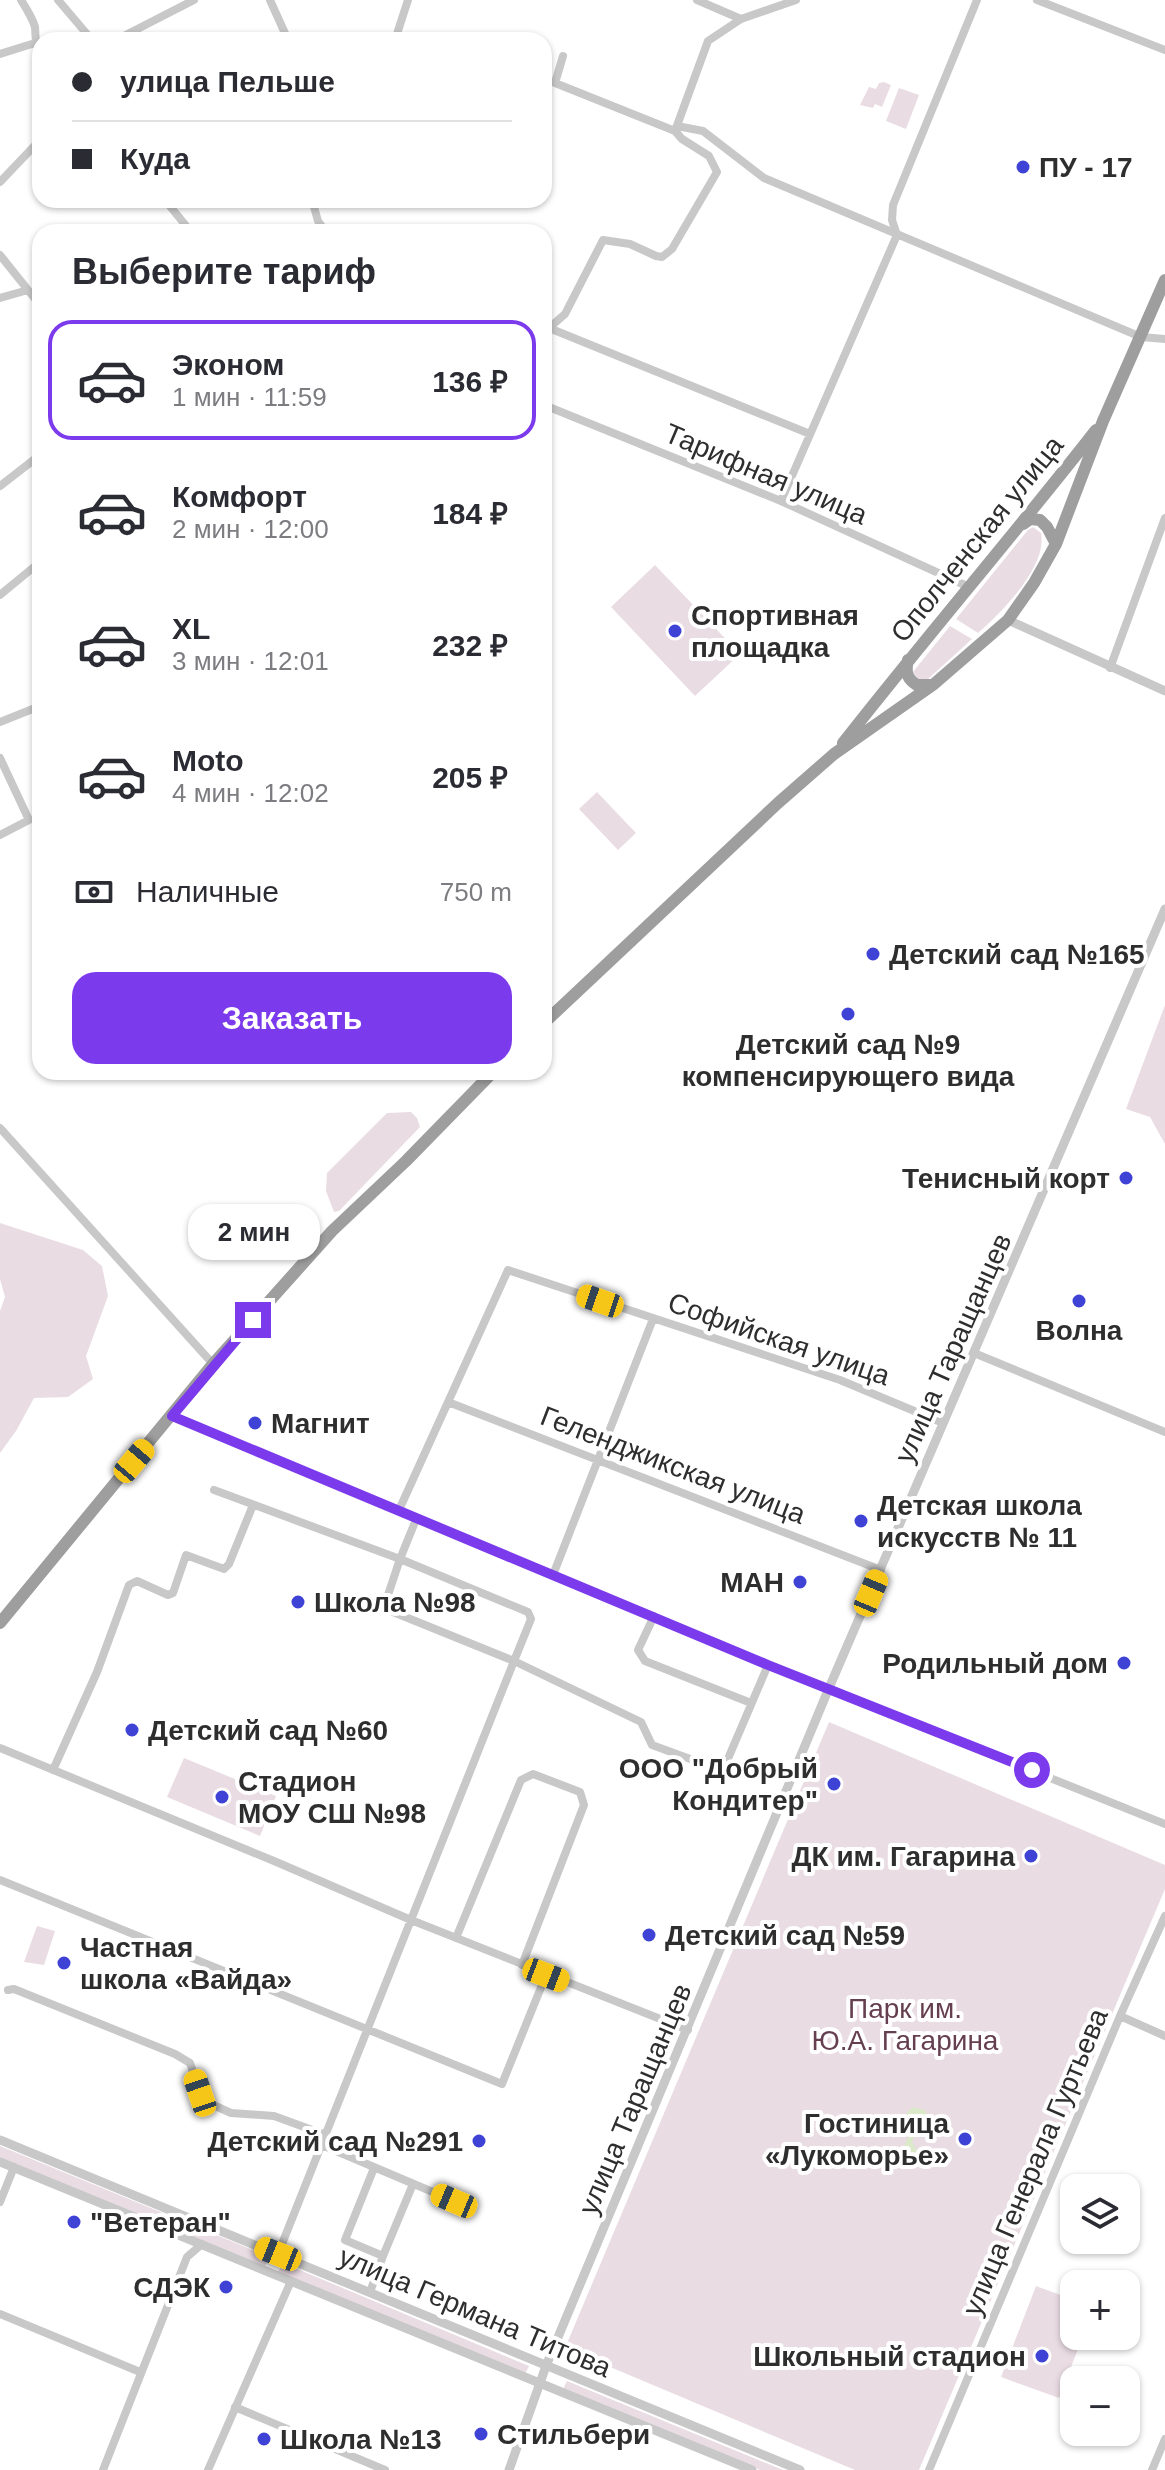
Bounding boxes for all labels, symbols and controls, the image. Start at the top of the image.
text: улица Пельше [120,65,335,98]
text: Куда [120,142,190,175]
place label: ПУ - 17 [1039,152,1133,183]
marker: ПУ - 17 [1014,158,1032,176]
text: Выберите тариф [72,251,376,292]
icon: car [76,344,148,416]
text: Эконом [172,348,285,381]
text: 136 ₽ [432,365,508,398]
text: 1 мин · 11:59 [172,382,327,412]
street label: Тарифная улица [660,417,872,531]
street label: Ополченская улица [885,430,1070,648]
icon: car [76,476,148,548]
text: Комфорт [172,480,307,513]
text: 184 ₽ [432,497,508,530]
text: 2 мин · 12:00 [172,514,329,544]
place label: Спортивная площадка [691,600,859,663]
icon: car [76,608,148,680]
text: XL [172,612,210,645]
marker: Спортивная площадка [666,622,684,640]
text: 232 ₽ [432,629,508,662]
text: 3 мин · 12:01 [172,646,329,676]
icon: car [76,740,148,812]
text: Moto [172,744,244,777]
text: 205 ₽ [432,761,508,794]
text: 4 мин · 12:02 [172,778,329,808]
icon: cash [72,870,116,914]
text: Наличные [136,875,279,908]
text: 750 m [440,877,512,907]
place label: Детский сад №165 [889,939,1145,970]
marker: Детский сад №165 [864,945,882,963]
button: Заказать [72,972,512,1064]
marker: Детский сад №9 компенсирующего вида [839,1005,857,1023]
place label: Детский сад №9 компенсирующего вида [682,1029,1015,1092]
place label: Тенисный корт [902,1163,1110,1194]
marker: Тенисный корт [1117,1169,1135,1187]
callout: 2 мин [187,1204,319,1260]
text: 2 мин [218,1217,290,1247]
street label: улица Таращанцев [888,1229,1018,1467]
car [573,1282,627,1320]
street label: Софийская улица [664,1287,894,1392]
marker: Волна [1070,1292,1088,1310]
route end [235,1302,271,1338]
place label: Волна [1036,1315,1123,1346]
street label: Геленджикская улица [536,1400,810,1530]
place label: Магнит [271,1408,370,1439]
marker: Магнит [246,1414,264,1432]
car [109,1435,159,1487]
place label: Детская школа искусств № 11 [877,1490,1082,1553]
marker: Детская школа искусств № 11 [852,1512,870,1530]
car [851,1566,891,1620]
place label: МАН [720,1567,784,1598]
marker: МАН [791,1573,809,1591]
place label: Школа №98 [314,1587,476,1618]
marker: Школа №98 [289,1593,307,1611]
place label: Родильный дом [882,1648,1108,1679]
marker: Родильный дом [1115,1654,1133,1672]
place label: Детский сад №60 [148,1715,388,1746]
marker: Детский сад №60 [123,1721,141,1739]
route start [1014,1752,1050,1788]
place label: ООО "Добрый Кондитер" [619,1753,818,1816]
place label: Стадион МОУ СШ №98 [238,1766,426,1829]
marker: ООО "Добрый Кондитер" [825,1775,843,1793]
marker: Стадион МОУ СШ №98 [213,1788,231,1806]
place label: ДК им. Гагарина [792,1841,1015,1872]
marker: ДК им. Гагарина [1022,1847,1040,1865]
place label: Детский сад №59 [665,1920,905,1951]
marker: Детский сад №59 [640,1926,658,1944]
place label: Частная школа «Вайда» [80,1932,292,1995]
marker: Частная школа «Вайда» [55,1954,73,1972]
car [519,1955,573,1995]
street label: улица Таращанцев [572,1979,698,2219]
park label: Парк им. Ю.А. Гагарина [812,1993,999,2056]
street label: улица Генерала Гуртьева [956,2003,1114,2320]
car [181,2066,219,2120]
place label: Гостиница «Лукоморье» [765,2108,949,2171]
place label: Детский сад №291 [207,2126,463,2157]
marker: Гостиница «Лукоморье» [956,2130,974,2148]
marker: Детский сад №291 [470,2132,488,2150]
map controls [1060,2174,1140,2446]
button: layers [1060,2174,1140,2254]
car [427,2181,481,2221]
place label: "Ветеран" [90,2207,231,2238]
marker: "Ветеран" [65,2213,83,2231]
car [251,2234,305,2274]
street label: улица Германа Титова [334,2241,616,2384]
button: + [1060,2270,1140,2350]
place label: СДЭК [133,2272,211,2303]
marker: СДЭК [217,2278,235,2296]
place label: Школьный стадион [753,2341,1026,2372]
marker: Школьный стадион [1033,2347,1051,2365]
button: − [1060,2366,1140,2446]
place label: Стильбери [497,2419,650,2450]
place label: Школа №13 [280,2424,442,2455]
marker: Стильбери [472,2425,490,2443]
marker: Школа №13 [255,2430,273,2448]

